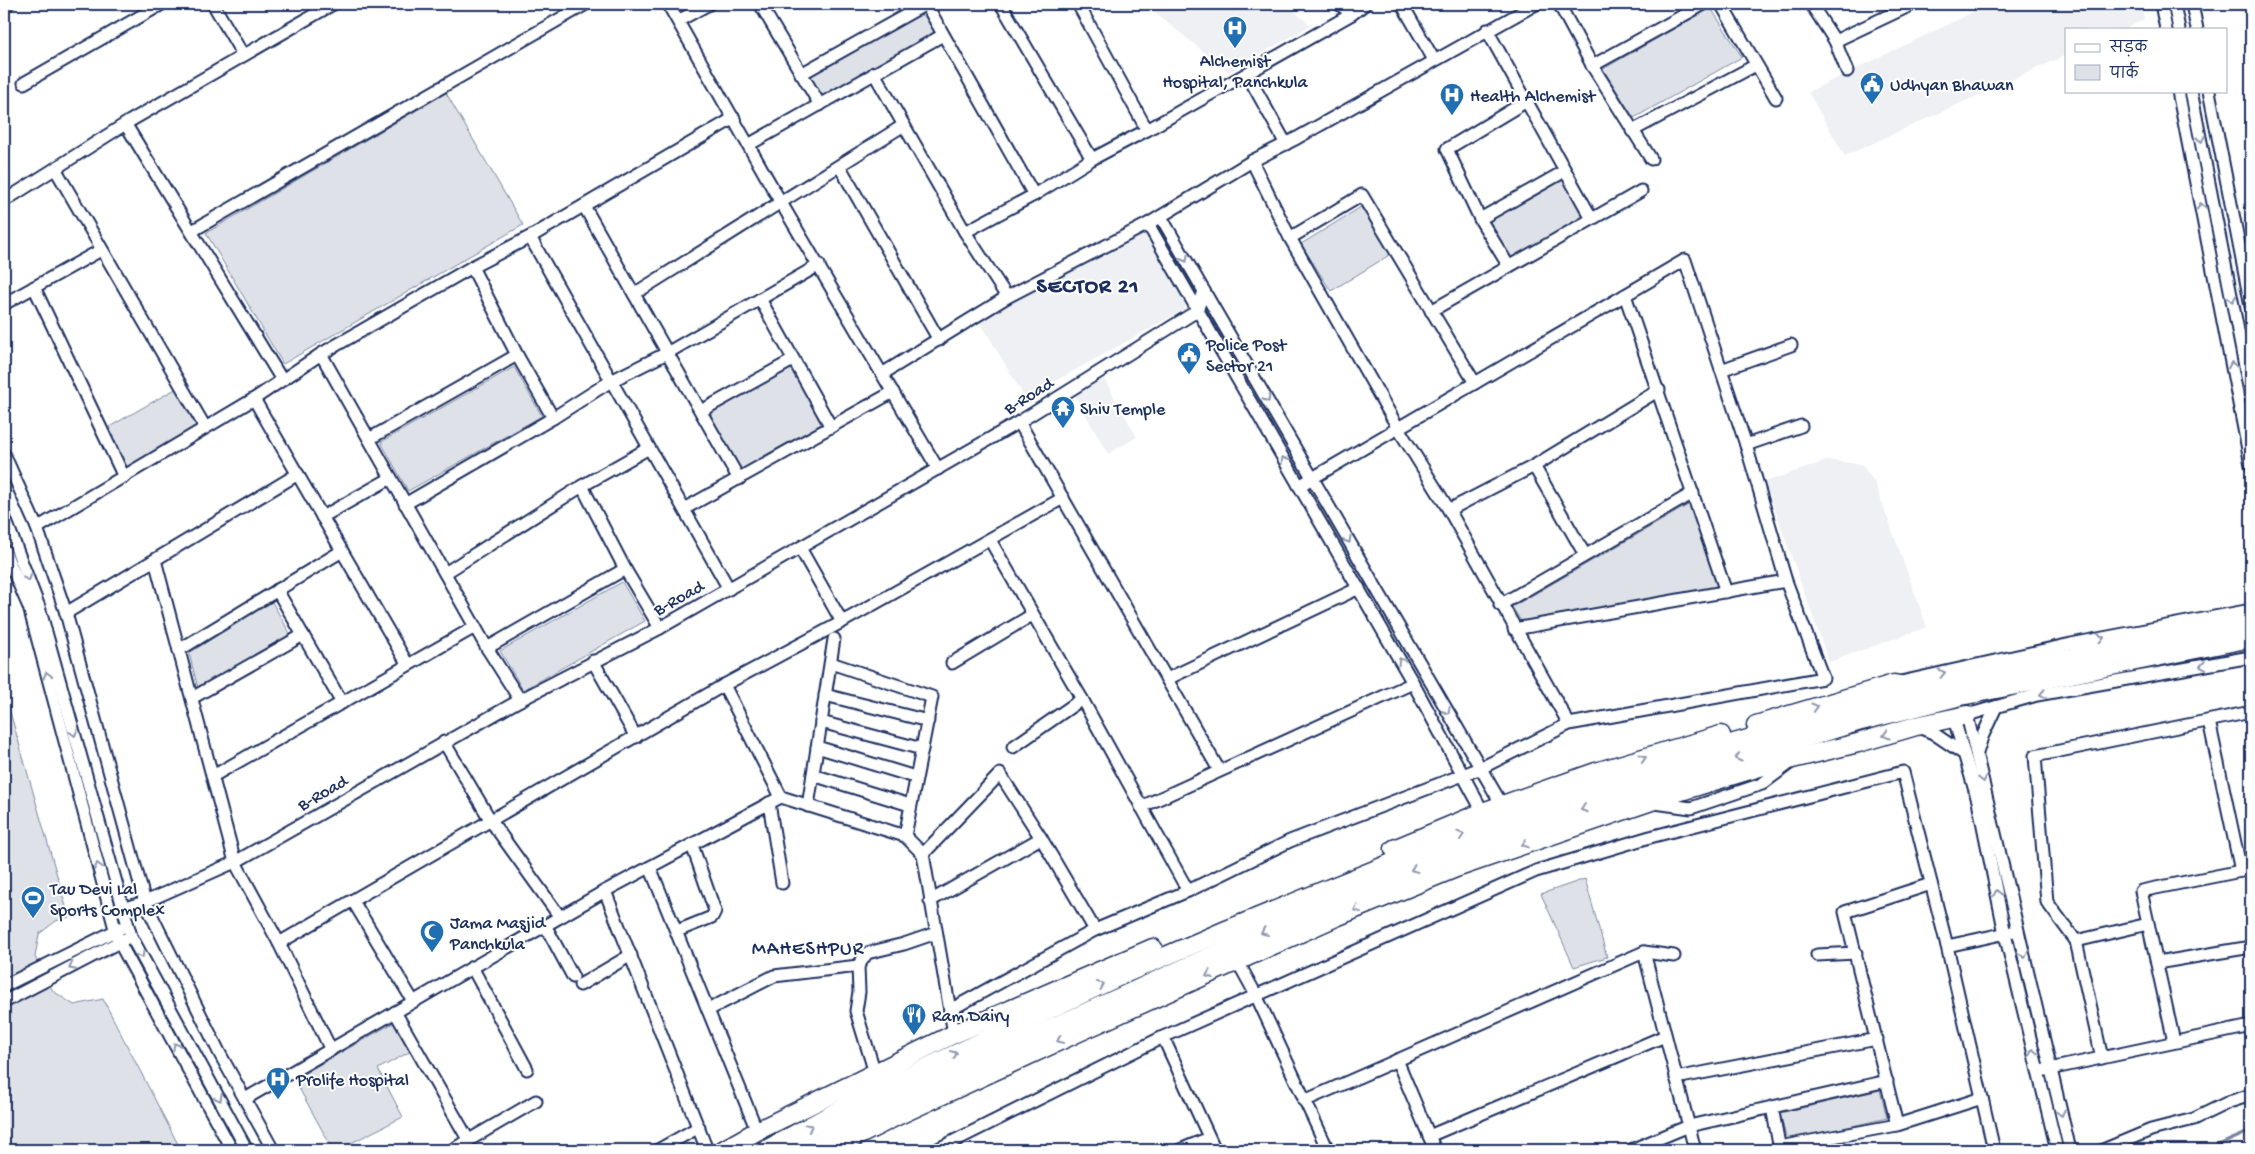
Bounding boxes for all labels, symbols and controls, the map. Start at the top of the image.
hospital icon: Alchemist Hospital, Panchkula [1222,15,1248,49]
legend [2065,28,2228,92]
text: सड़क [2109,40,2148,58]
place label: Alchemist Hospital, Panchkula [1163,52,1308,94]
text: पार्क [2109,61,2140,84]
public building icon: Udhyan Bhawan [1859,71,1885,105]
place label: Udhyan Bhawan [1890,76,2014,97]
hospital icon: Health Alchemist [1439,82,1465,116]
place label: Health Alchemist [1470,87,1597,108]
one-way arrow [2195,135,2205,144]
one-way arrow [2196,201,2206,210]
one-way arrow [1179,253,1189,262]
district label: SECTOR 21 [1037,275,1139,301]
one-way arrow [2226,294,2237,303]
place label: Police Post Sector 21 [1205,336,1288,378]
public building icon: Police Post Sector 21 [1176,341,1202,375]
one-way arrow [2227,361,2238,370]
street label: B-Road [1000,373,1059,421]
one-way arrow [1261,394,1271,403]
temple icon: Shiv Temple [1050,395,1076,429]
place label: Shiv Temple [1080,400,1166,421]
one-way arrow [1281,457,1291,466]
one-way arrow [1342,535,1352,544]
one-way arrow [22,573,32,581]
street label: B-Road [650,576,709,622]
one-way arrow [2096,634,2105,644]
one-way arrow [1397,658,1407,667]
one-way arrow [2199,660,2208,670]
one-way arrow [1938,668,1947,679]
one-way arrow [43,671,53,679]
one-way arrow [2039,689,2048,699]
one-way arrow [1811,703,1819,713]
one-way arrow [1441,705,1451,714]
one-way arrow [69,729,79,737]
one-way arrow [1883,729,1891,739]
one-way arrow [1735,753,1743,763]
one-way arrow [1638,754,1646,764]
street label: B-Road [294,771,353,817]
one-way arrow [1978,775,1988,784]
one-way arrow [1580,803,1588,813]
one-way arrow [1457,831,1465,841]
one-way arrow [1521,838,1530,848]
one-way arrow [94,862,104,870]
one-way arrow [1410,863,1419,873]
place label: Tau Devi Lal Sports Complex [49,880,165,922]
sports icon: Tau Devi Lal Sports Complex [20,885,46,919]
one-way arrow [1992,889,2003,898]
one-way arrow [1353,902,1362,913]
place label: Jama Masjid Panchkula [449,914,547,956]
mosque icon: Jama Masjid Panchkula [419,919,445,953]
one-way arrow [1260,925,1269,936]
district label: MAHESHPUR [752,939,865,962]
one-way arrow [135,950,145,959]
one-way arrow [2018,950,2029,959]
one-way arrow [68,961,77,971]
one-way arrow [1205,968,1214,979]
one-way arrow [1096,981,1105,991]
restaurant icon: Ram Dairy [901,1002,927,1036]
place label: Ram Dairy [932,1007,1009,1028]
one-way arrow [1056,1034,1065,1045]
one-way arrow [172,1042,182,1051]
one-way arrow [2028,1047,2039,1056]
one-way arrow [949,1050,958,1060]
hospital icon: Prolife Hospital [265,1066,291,1100]
place label: Prolife Hospital [295,1071,409,1092]
one-way arrow [213,1093,223,1102]
one-way arrow [2056,1108,2066,1116]
one-way arrow [804,1123,813,1133]

